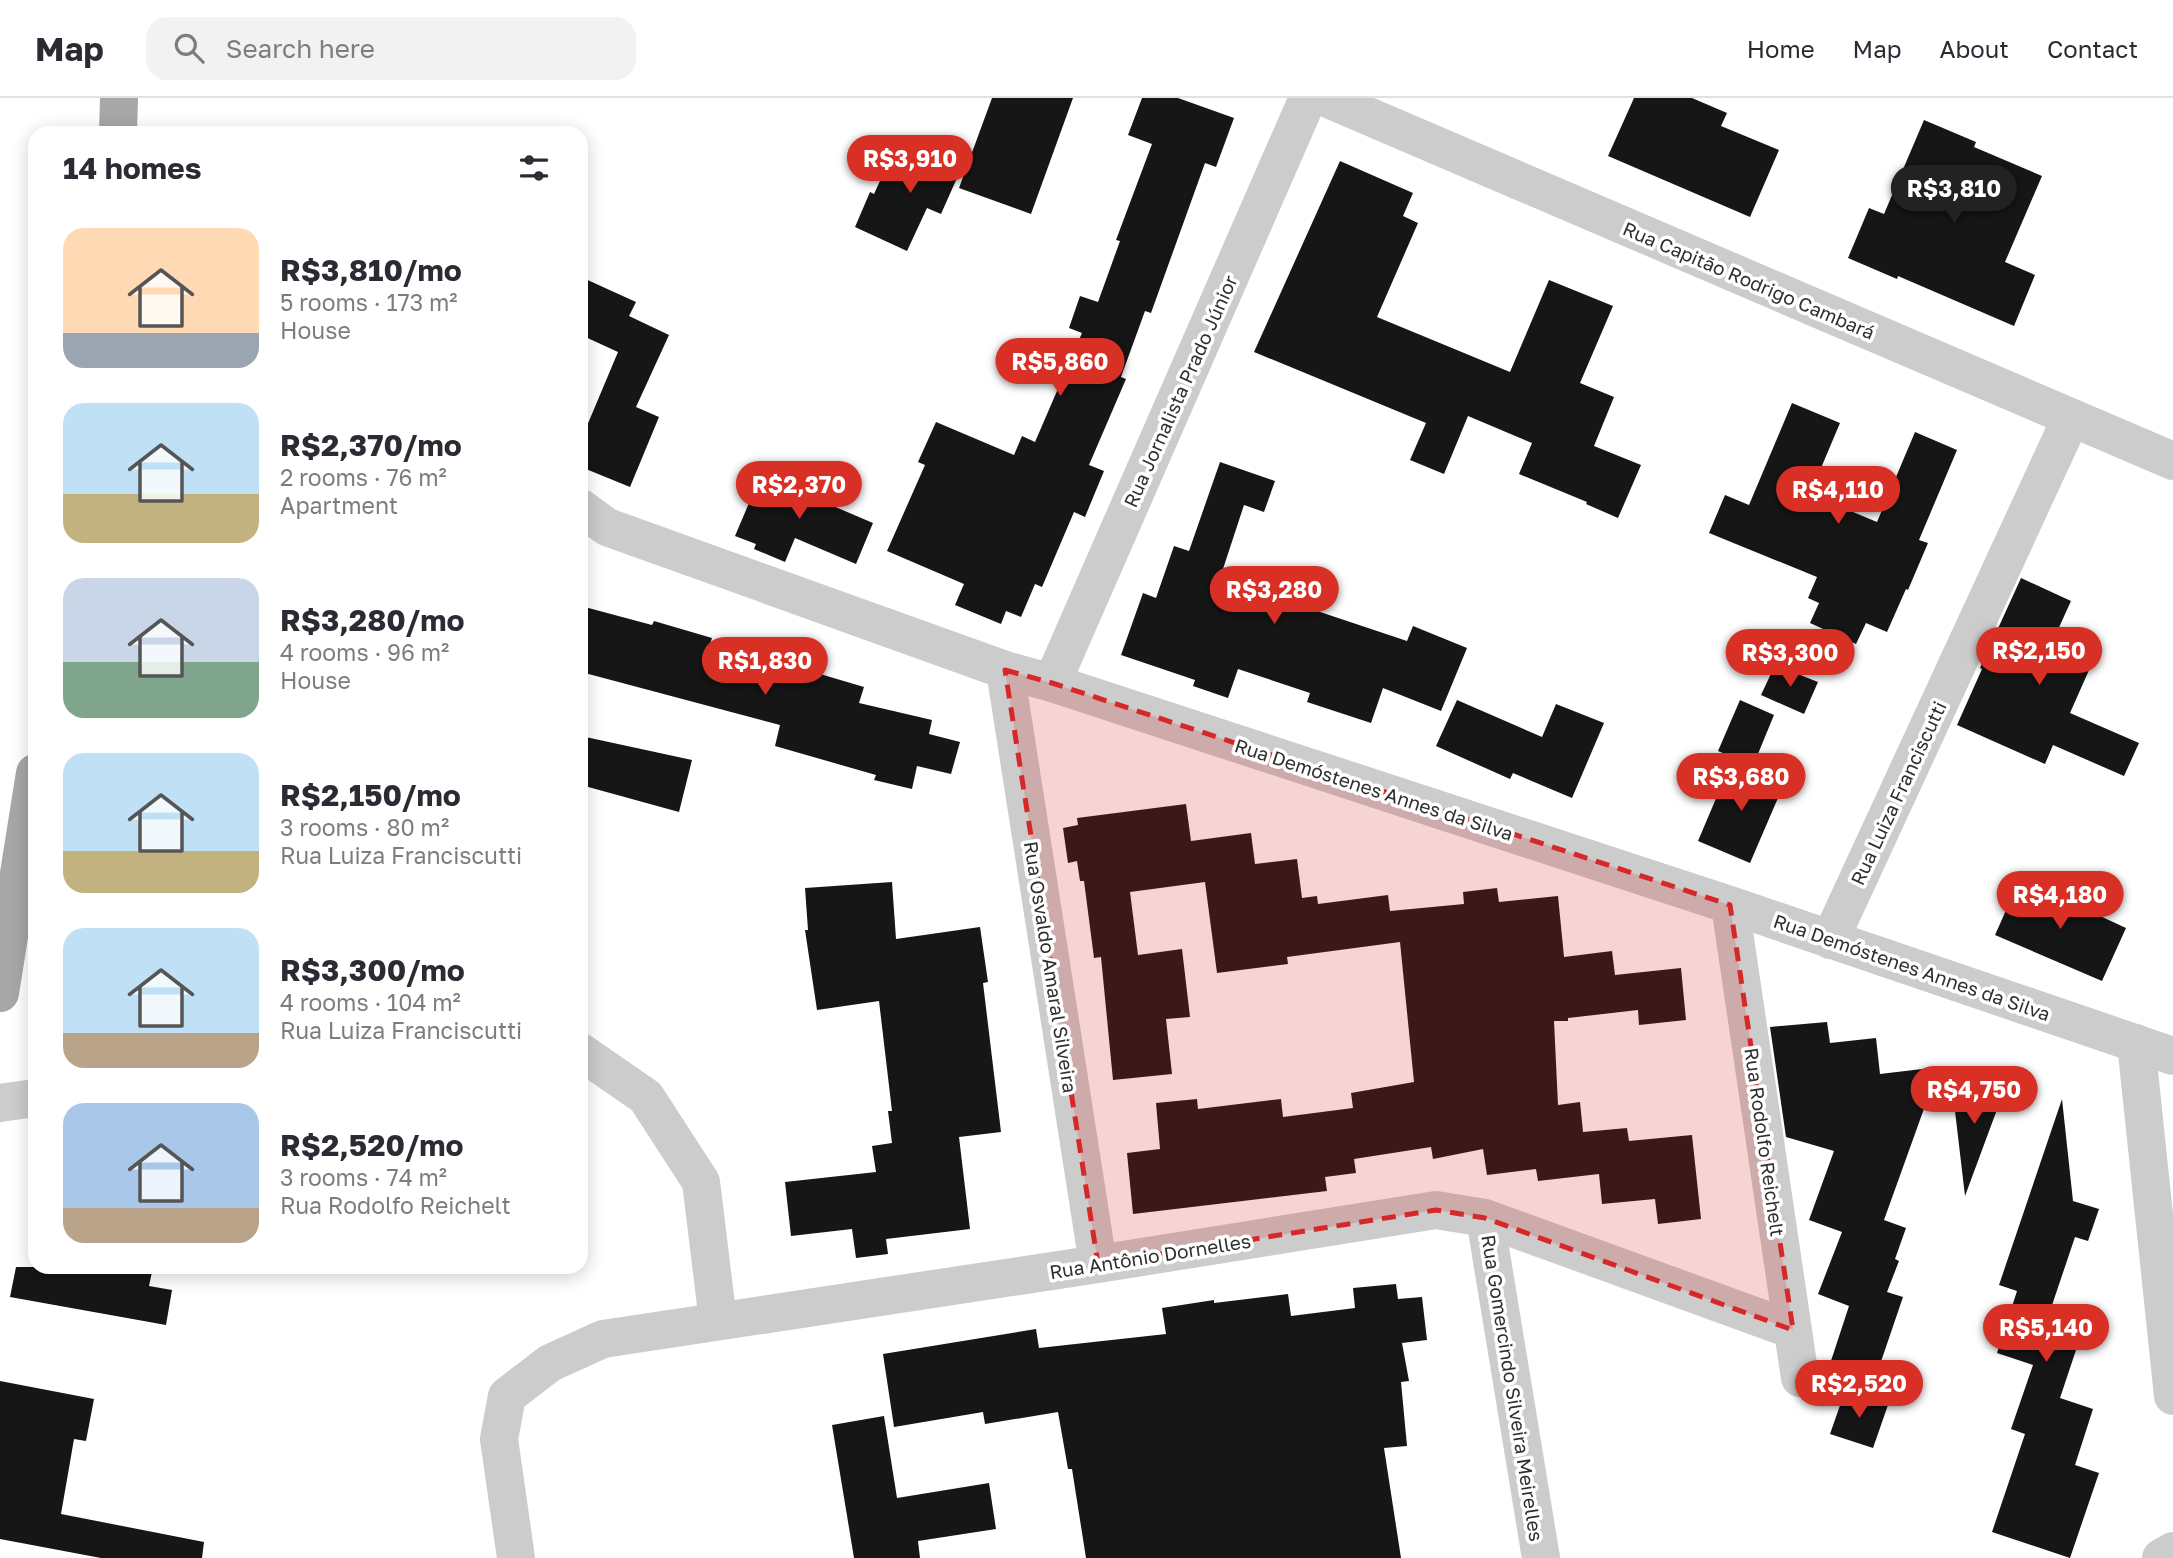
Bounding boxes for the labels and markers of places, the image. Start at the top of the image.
pin: R$3,910 [845,136,975,195]
pin: R$3,810 [1889,166,2019,225]
pin: R$5,860 [995,338,1125,398]
pin: R$2,370 [734,462,864,521]
pin: R$4,110 [1773,466,1903,526]
pin: R$3,280 [1209,566,1339,626]
pin: R$2,150 [1974,628,2104,687]
pin: R$3,300 [1725,630,1855,689]
pin: R$1,830 [700,638,830,697]
pin: R$3,680 [1676,754,1806,813]
pin: R$4,180 [1995,872,2125,931]
pin: R$4,750 [1909,1066,2039,1126]
pin: R$5,140 [1981,1304,2111,1364]
pin: R$2,520 [1794,1360,1924,1420]

